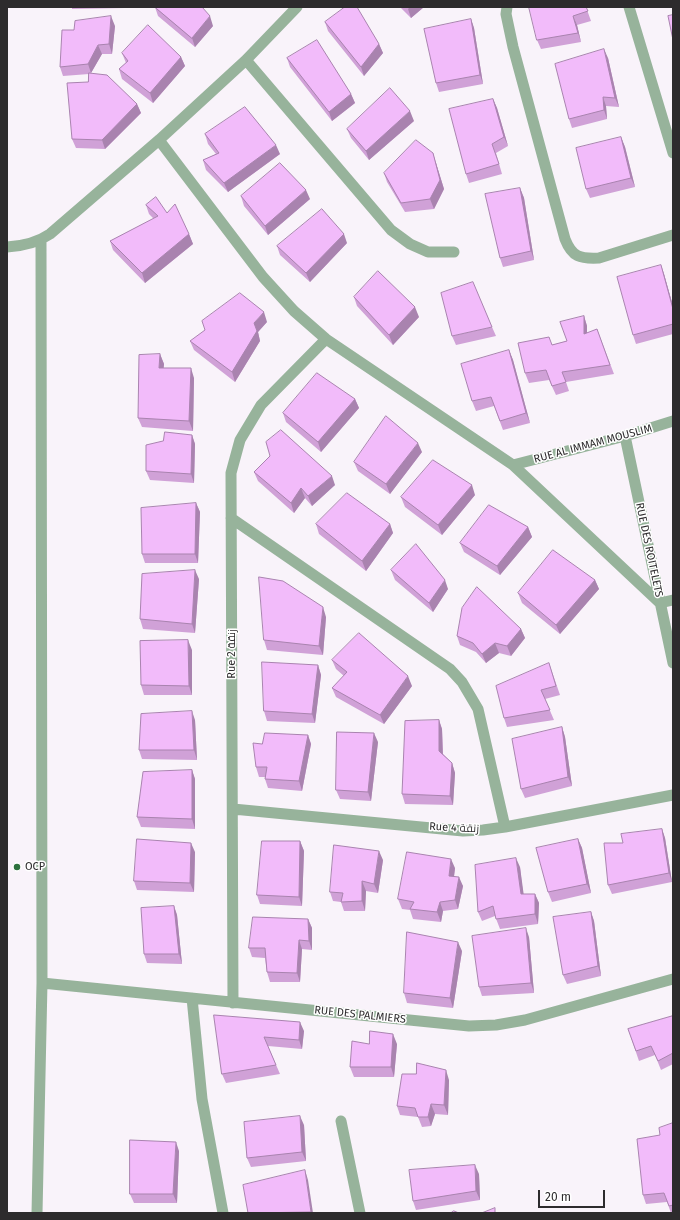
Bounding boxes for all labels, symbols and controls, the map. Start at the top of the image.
street label: RUE AL IMMAM MOUSLIM [532,422,654,466]
street label: RUE DES ROITELETS [633,502,665,598]
street label: Rue 2 زنقة [225,629,239,679]
street label: Rue 4 زنقة [429,820,479,836]
place label: OCP [25,860,45,874]
marker: OCP [12,862,22,872]
street label: RUE DES PALMIERS [314,1004,406,1026]
scale bar [540,1182,607,1208]
text: 20 m [545,1190,571,1204]

